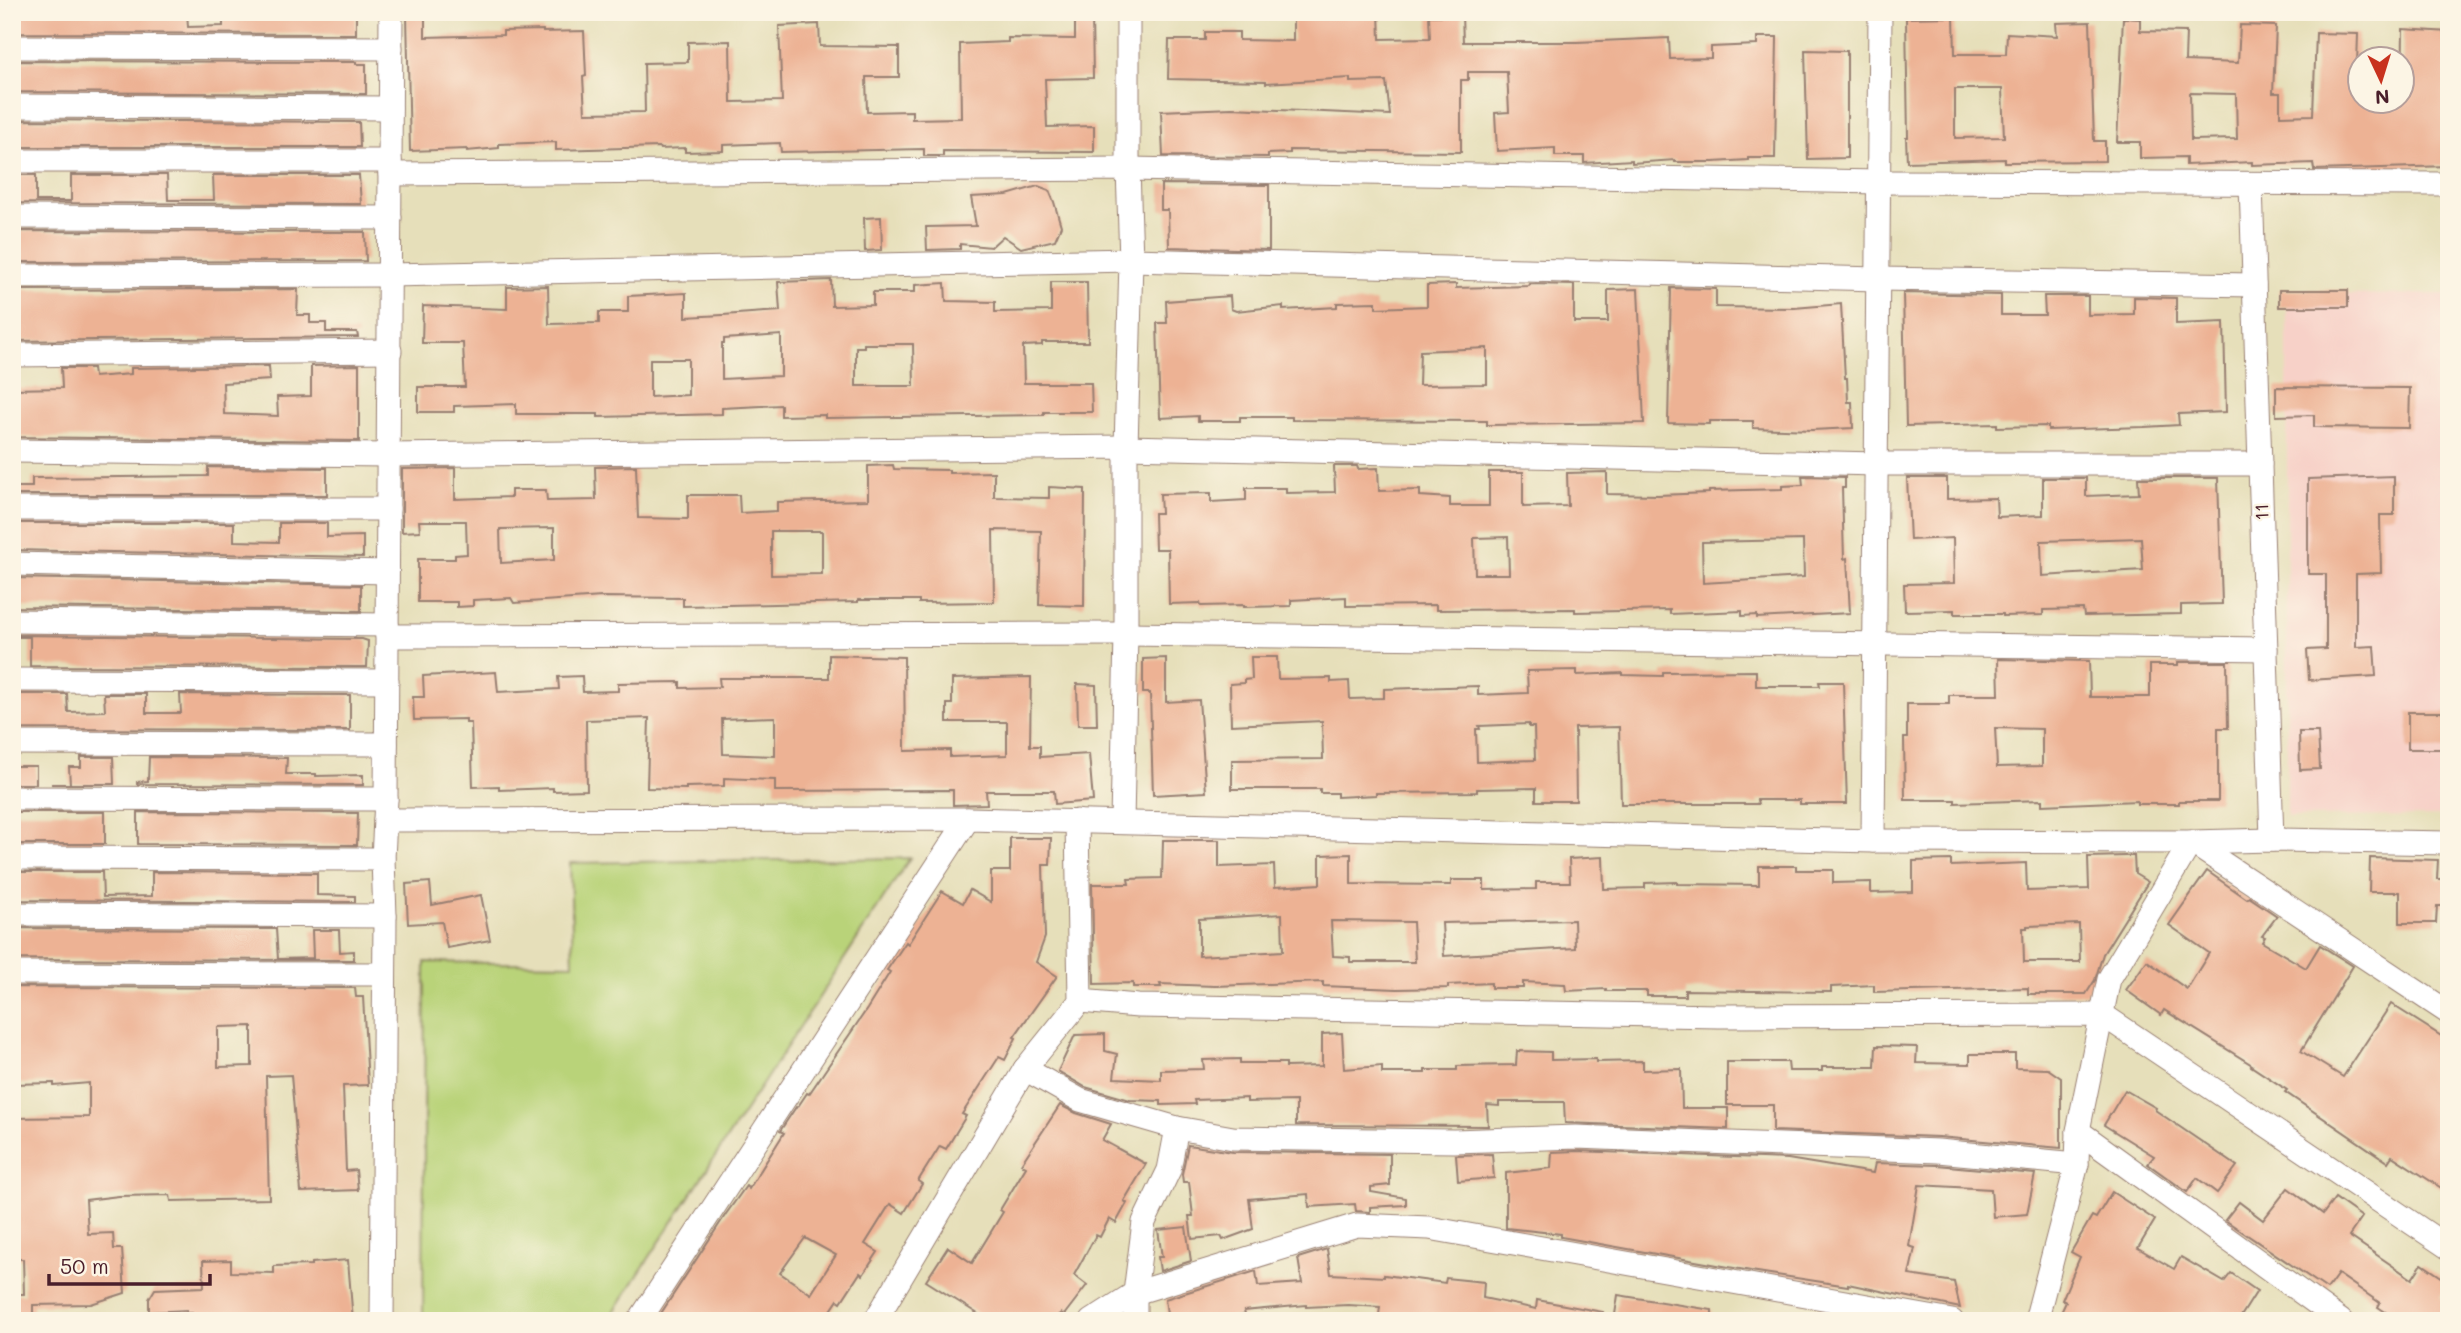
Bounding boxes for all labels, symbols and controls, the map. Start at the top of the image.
north arrow [2346,46,2416,116]
text: N [2374,84,2390,110]
street label: 11 [2248,503,2274,521]
scale bar [49,1242,210,1286]
text: 50 m [60,1252,109,1279]

